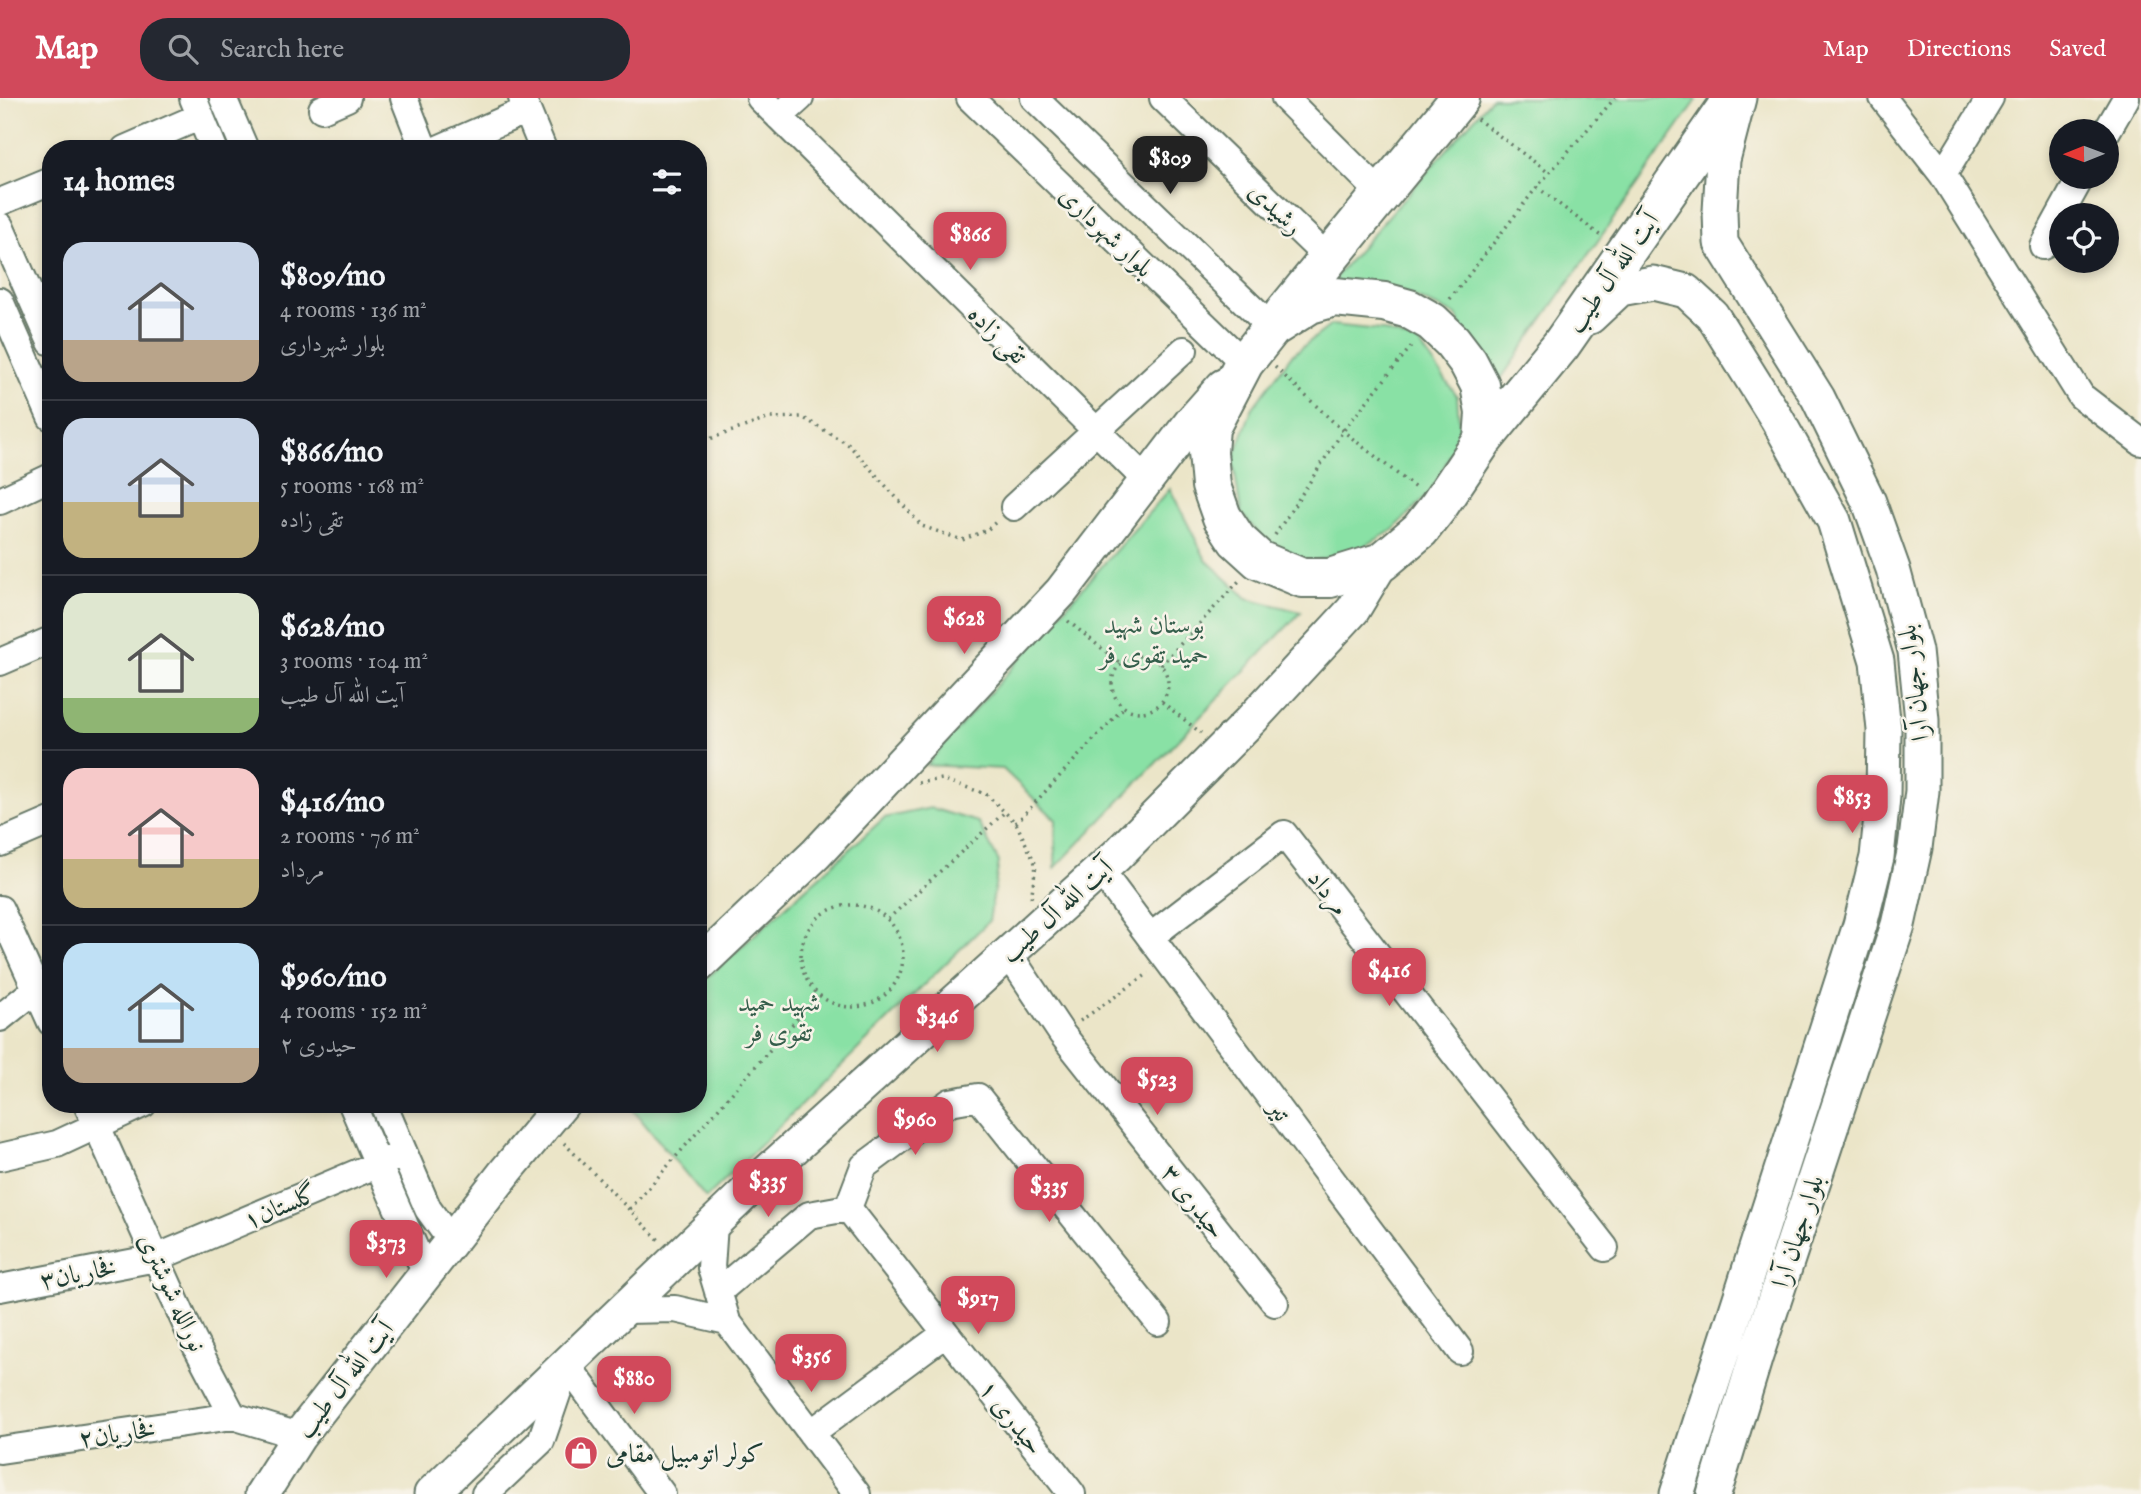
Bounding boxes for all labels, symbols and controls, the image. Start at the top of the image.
search box [140,18,630,81]
text: Map [35,28,98,70]
icon: search [164,30,202,68]
text: Search here [220,33,344,66]
text: Map [1823,34,1869,65]
text: Directions [1907,34,2011,65]
text: Saved [2049,34,2106,65]
north arrow [2049,119,2119,189]
map controls [2049,119,2119,273]
pin: $809 [1129,136,1211,196]
text: $809 [1148,144,1192,173]
text: 14 homes [63,163,175,201]
icon: filters [648,163,686,201]
street label: رشیدی [1241,175,1309,243]
street label: بلوار شهرداری [1052,179,1160,285]
street label: آیت الله آل طیب [1555,201,1668,340]
button: locate [2049,203,2119,273]
pin: $866 [929,212,1011,272]
text: $866 [949,220,991,249]
text: $809/mo [280,258,385,296]
icon: home [119,270,203,354]
text: 4 rooms · 136 m² [280,296,427,325]
street label: تقی زاده [959,298,1035,373]
text: بلوار شهرداری [280,330,385,359]
text: $866/mo [280,434,383,472]
icon: home [119,446,203,530]
text: 5 rooms · 168 m² [280,472,424,501]
text: تقی زاده [280,506,343,535]
pin: $628 [923,596,1005,656]
text: $628 [943,604,985,633]
text: $628/mo [280,609,385,647]
park label: بوستان شهید حمید تقوی فر [1096,609,1209,672]
icon: home [119,621,203,705]
street label: بلوار جهان آرا [1891,623,1938,743]
text: 3 rooms · 104 m² [280,647,428,676]
text: آیت الله آل طیب [280,681,404,710]
pin: $853 [1811,776,1893,835]
text: $853 [1833,783,1871,812]
text: $416/mo [280,784,385,822]
icon: home [119,796,203,880]
text: 2 rooms · 76 m² [280,822,420,851]
street label: آیت الله آل طیب [990,847,1122,970]
text: مرداد [280,856,325,885]
street label: مرداد [1299,863,1356,923]
pin: $416 [1348,948,1430,1008]
text: $416 [1368,956,1410,985]
text: $960/mo [280,959,387,997]
icon: home [119,971,203,1055]
park label: شهید حمید تقوی فر [738,987,820,1050]
pin: $346 [896,995,978,1054]
text: 4 rooms · 152 m² [280,997,427,1026]
text: $346 [916,1002,958,1031]
text: حیدری ۲ [280,1031,357,1060]
pin: $523 [1116,1058,1198,1117]
text: $523 [1137,1065,1177,1094]
street label: تیر [1258,1091,1298,1129]
pin: $960 [874,1098,956,1157]
text: $960 [893,1105,937,1134]
street label: حیدری ۳ [1153,1158,1233,1246]
pin: $335 [727,1160,809,1219]
pin: $335 [1008,1164,1090,1224]
text: $335 [749,1167,787,1196]
street label: بلوار جهان آرا [1765,1171,1832,1292]
text: $335 [1030,1172,1068,1201]
street label: گلستان۱ [239,1177,323,1238]
pin: $373 [345,1220,427,1280]
street label: نورالله شوشتری [130,1228,214,1357]
text: $373 [366,1228,406,1257]
street label: فخاریان۳ [37,1251,119,1298]
pin: $917 [937,1276,1019,1336]
text: $917 [957,1284,999,1313]
street label: آیت الله آل طیب [285,1309,403,1445]
pin: $356 [770,1334,852,1394]
text: $356 [791,1342,831,1371]
pin: $880 [593,1356,675,1416]
text: $880 [613,1364,655,1393]
street label: حیدری ۱ [971,1374,1051,1462]
street label: فخاریان۲ [77,1413,158,1456]
shop icon: کولر اتومبیل مقامی [562,1434,600,1472]
place label: کولر اتومبیل مقامی [606,1438,764,1471]

